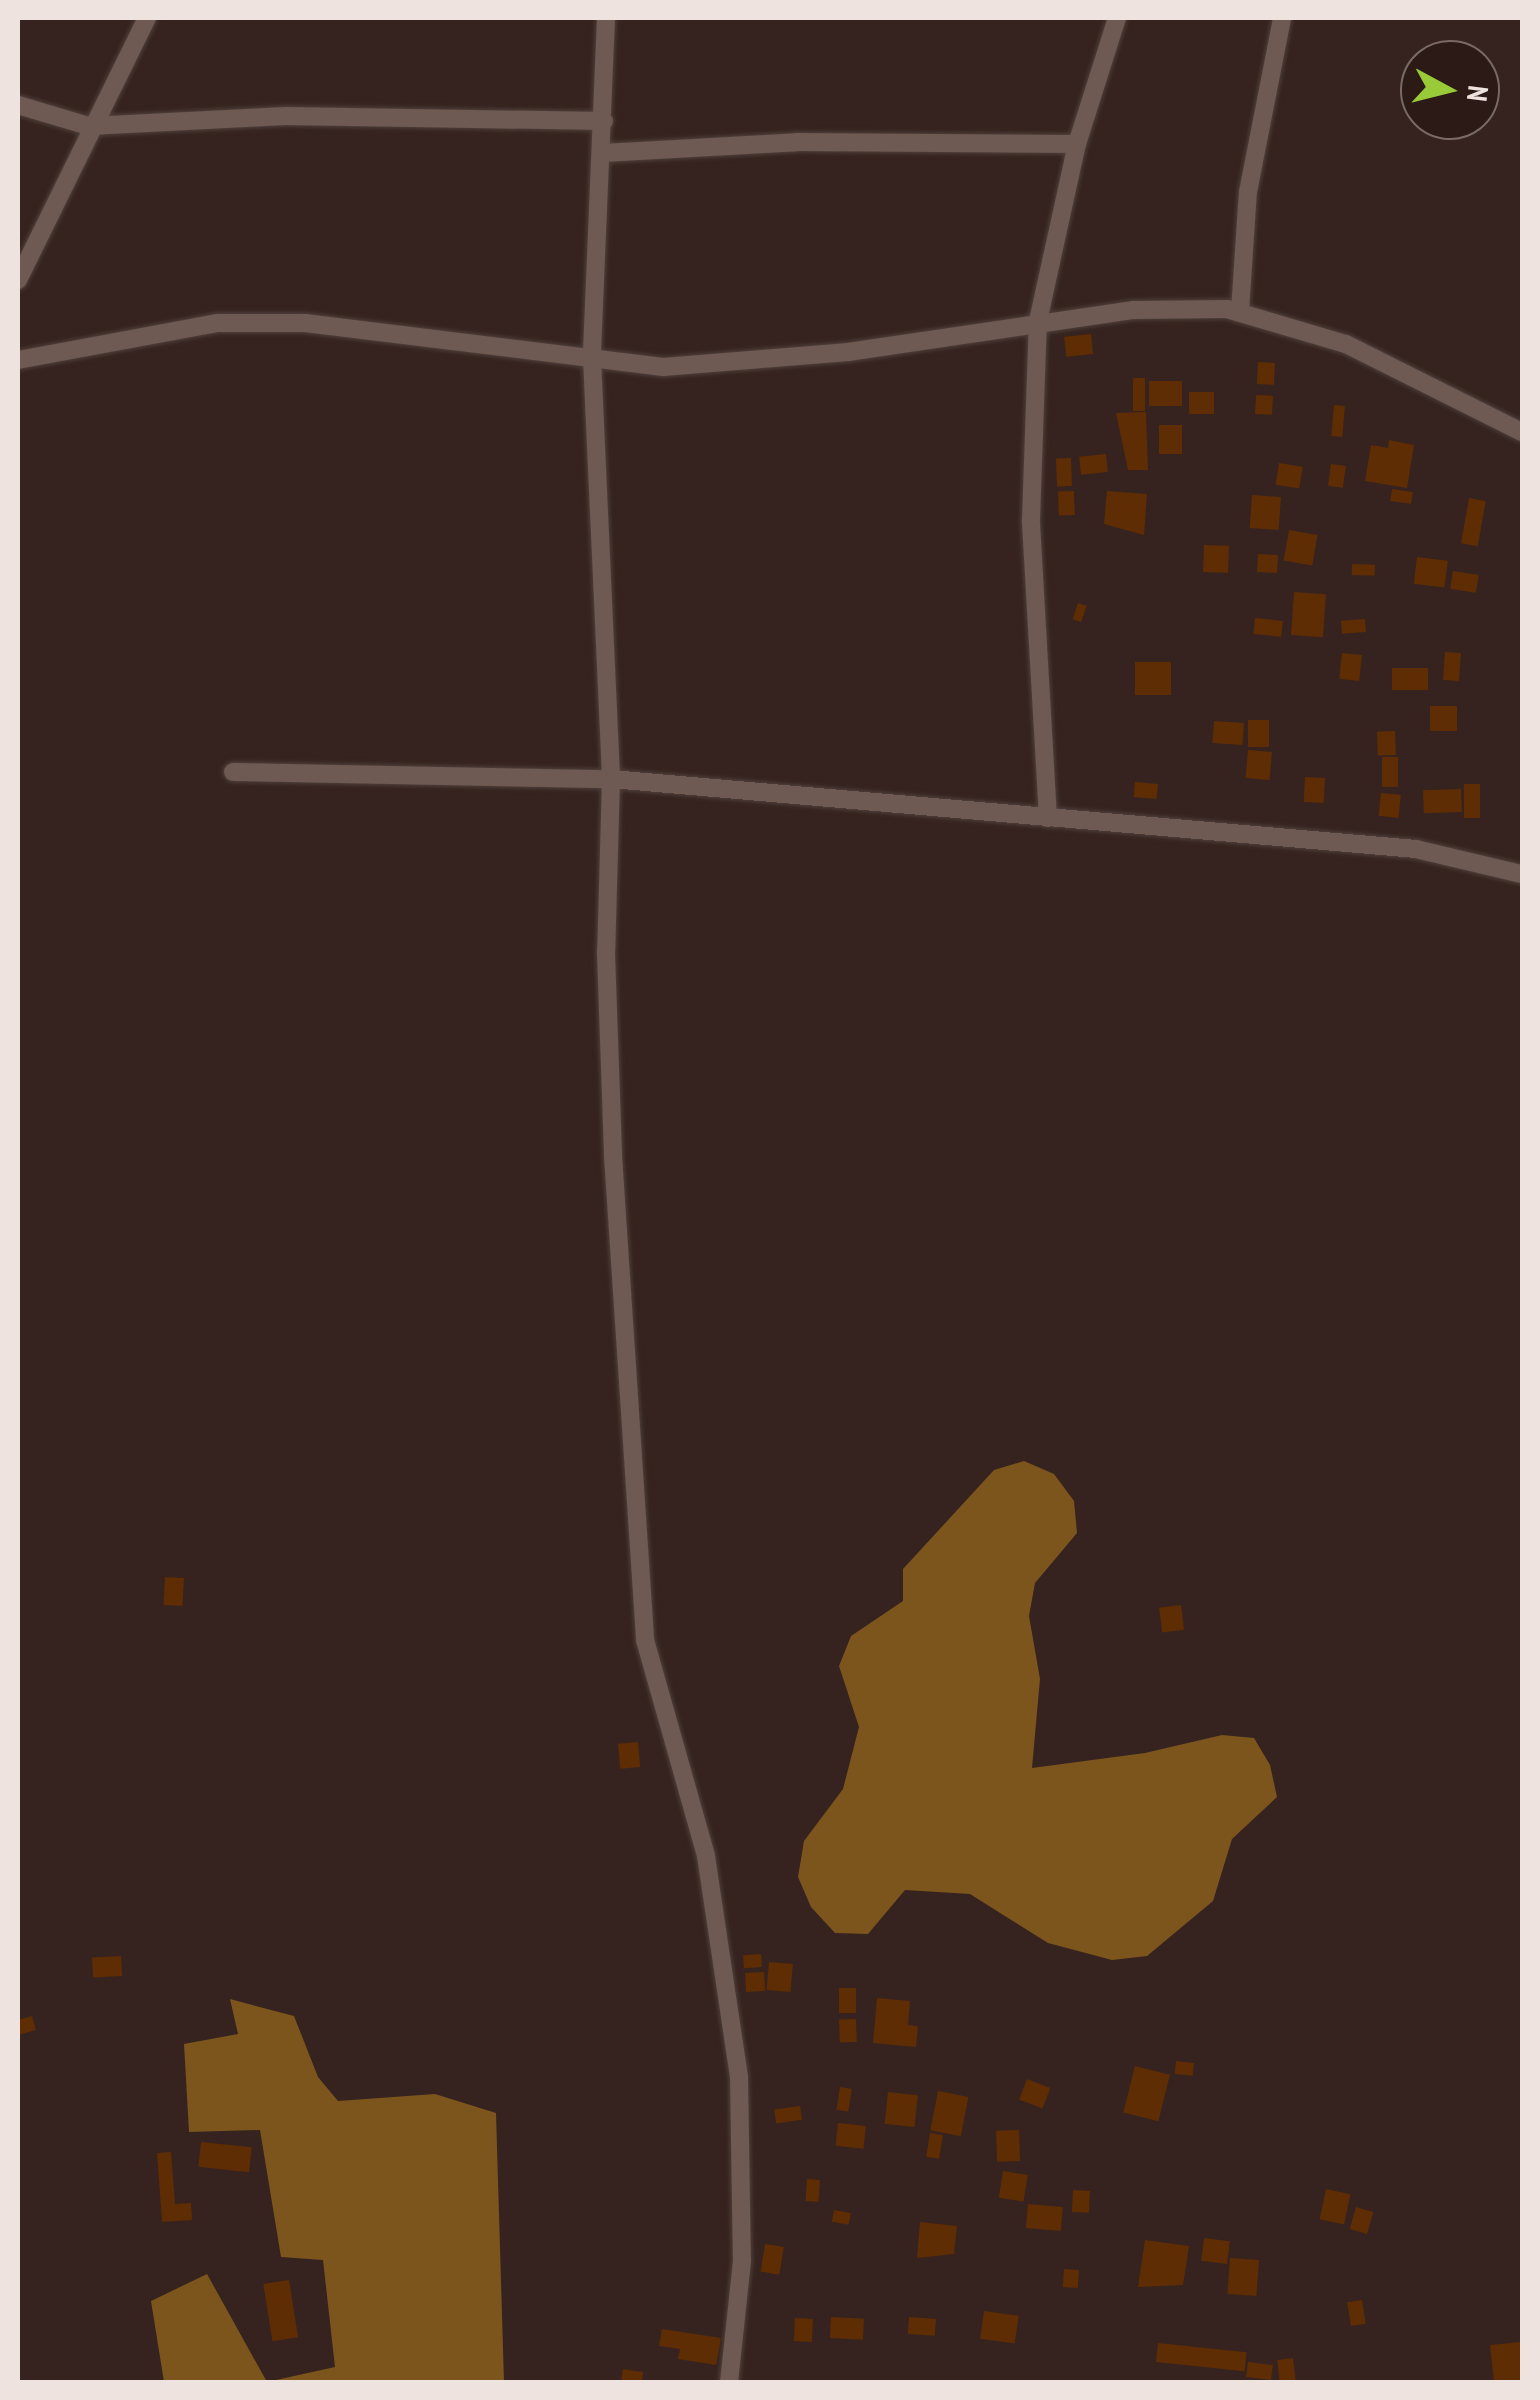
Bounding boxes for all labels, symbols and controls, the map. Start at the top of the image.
north arrow [1400,40,1500,140]
text: N [1459,84,1498,103]

